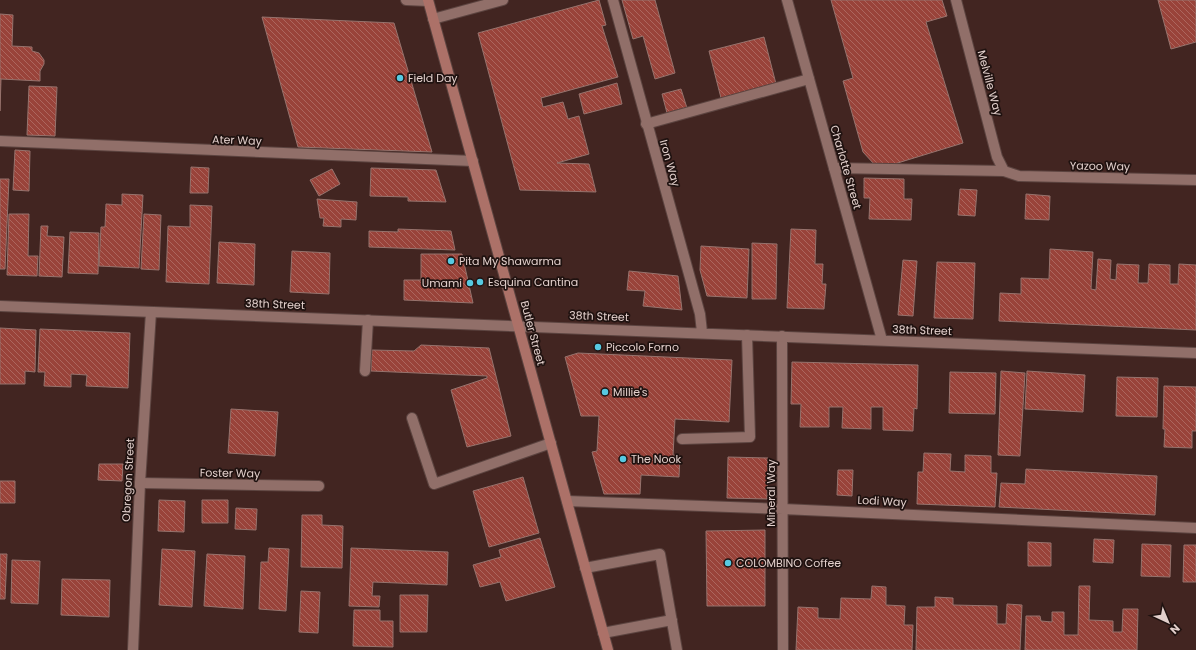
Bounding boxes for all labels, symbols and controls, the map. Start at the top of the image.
street label: Melville Way [974,48,1007,118]
place label: Field Day [408,70,458,86]
marker: Field Day [395,73,405,83]
street label: Charlotte Street [826,123,866,211]
street label: Ater Way [212,131,263,149]
street label: Iron Way [656,138,685,189]
street label: Yazoo Way [1070,157,1131,175]
place label: Pita My Shawarma [459,253,561,269]
marker: Pita My Shawarma [446,256,456,266]
place label: Esquina Cantina [488,274,578,290]
place label: Umami [422,275,462,291]
marker: Esquina Cantina [475,277,485,287]
marker: Umami [465,278,475,288]
street label: 38th Street [245,295,305,313]
street label: Butler Street [517,299,549,367]
street label: 38th Street [569,307,629,325]
street label: 38th Street [892,321,952,339]
place label: Piccolo Forno [606,339,679,355]
marker: Piccolo Forno [593,342,603,352]
place label: Millie's [613,384,648,400]
marker: Millie's [600,387,610,397]
street label: Obregon Street [118,438,138,522]
place label: The Nook [631,451,682,467]
marker: The Nook [618,454,628,464]
street label: Mineral Way [763,458,779,527]
street label: Foster Way [200,464,261,482]
street label: Lodi Way [857,492,908,510]
place label: COLOMBINO Coffee [736,555,841,571]
marker: COLOMBINO Coffee [723,558,733,568]
north arrow [1148,602,1188,642]
text: N [1166,621,1183,638]

